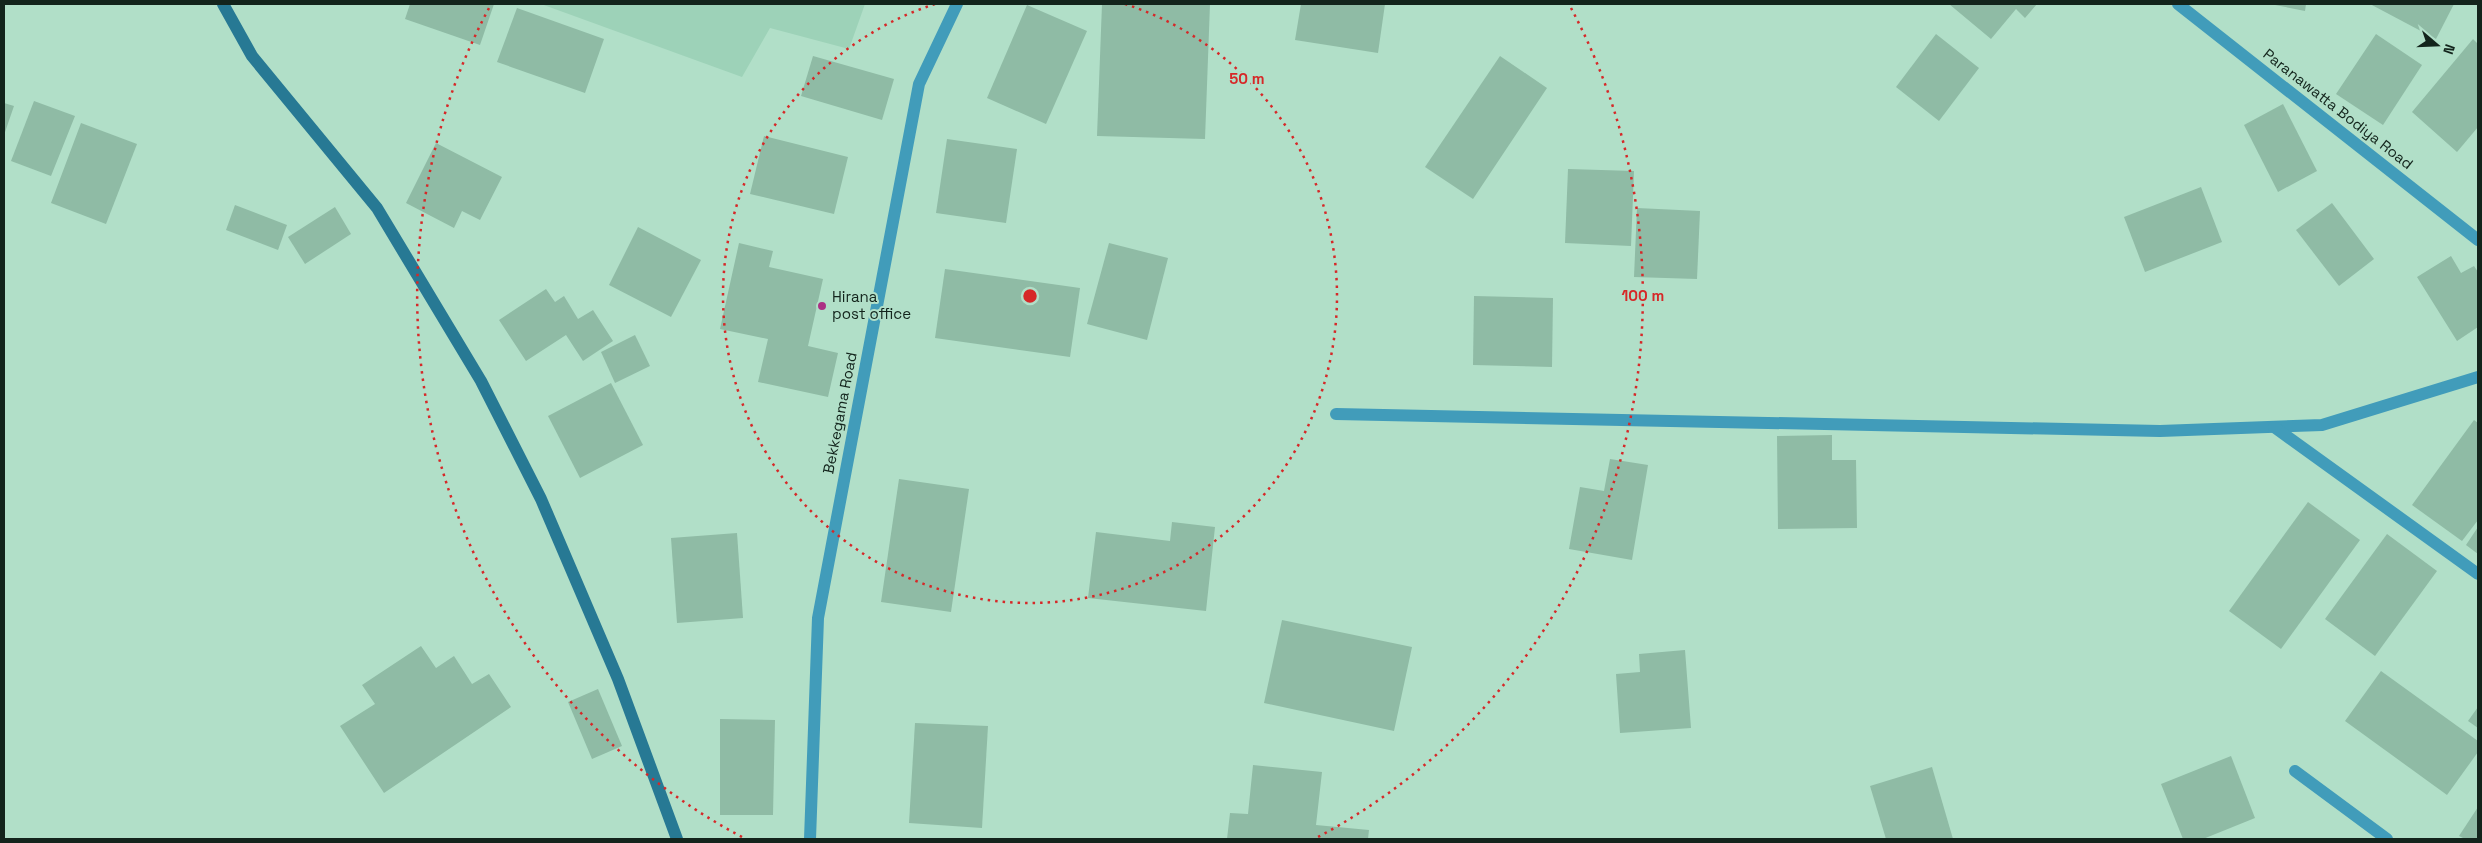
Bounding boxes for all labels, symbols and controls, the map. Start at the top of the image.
north arrow [2412,20,2462,70]
text: N [2439,42,2459,57]
street label: Paranawatta Bodiya Road [2260,44,2417,173]
text: 50 m [1229,69,1265,88]
text: 100 m [1622,286,1664,305]
place label: Hirana post office [832,287,911,323]
centre of rings [1021,287,1039,305]
marker: Hirana post office [816,300,828,312]
street label: Bekkegama Road [818,350,861,476]

